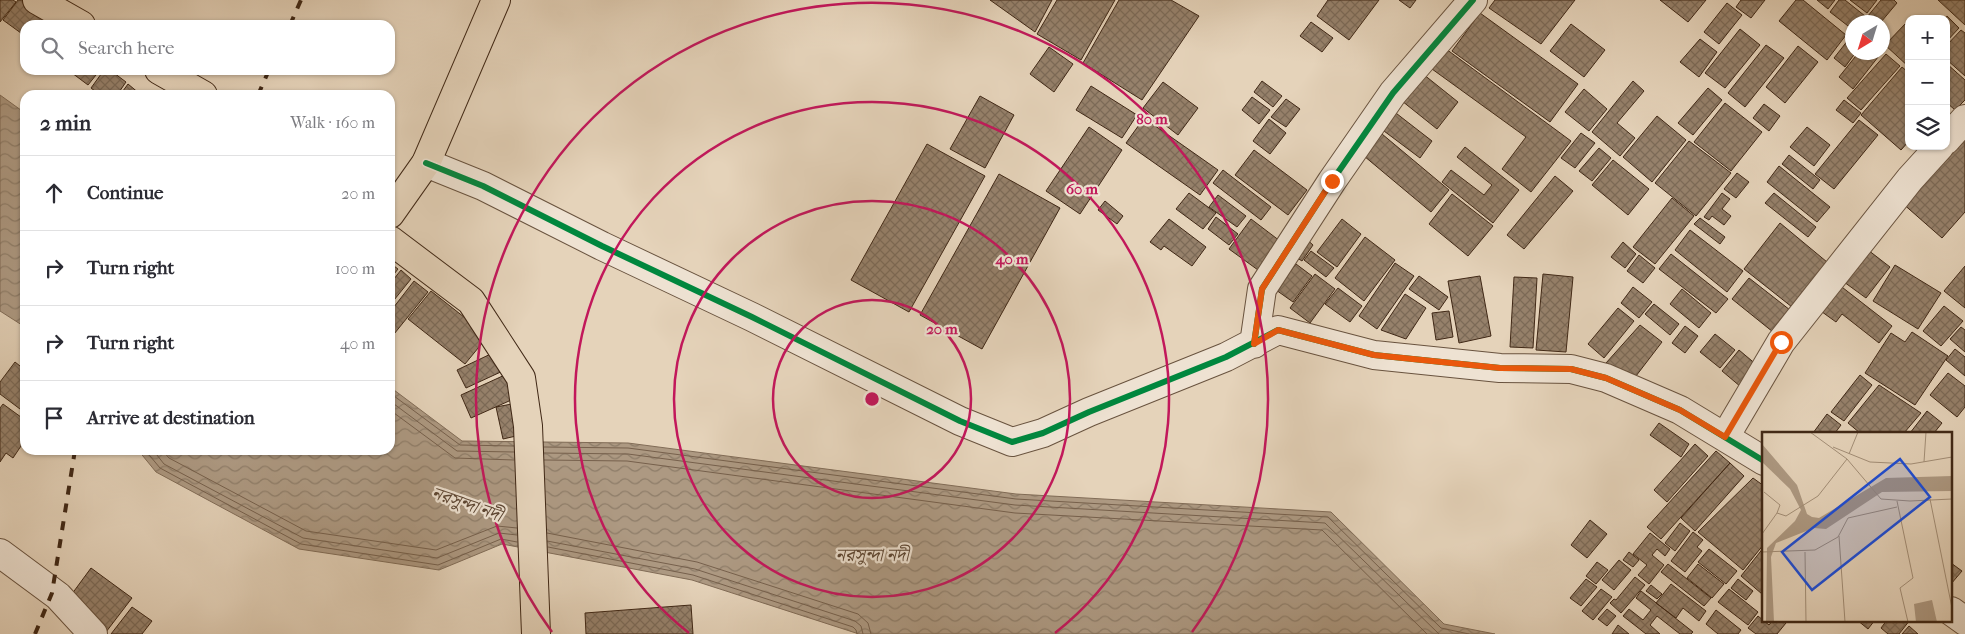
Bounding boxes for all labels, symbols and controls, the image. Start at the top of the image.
north arrow [1845,15,1890,60]
map controls [1905,15,1950,150]
button: + [1905,15,1950,60]
search box [20,20,395,75]
icon: search [38,34,66,62]
text: Search here [78,37,174,59]
button: − [1905,60,1950,105]
button: layers [1905,105,1950,150]
text: 80 m [1136,110,1168,128]
text: 2 min [40,111,91,135]
text: Walk · 160 m [290,113,375,132]
route end [1321,170,1344,193]
icon: ahead [40,179,68,207]
text: 60 m [1066,180,1099,198]
text: Continue [87,182,163,204]
text: 20 m [341,184,375,203]
text: 40 m [995,250,1029,268]
icon: right [40,254,68,282]
text: Turn right [87,257,174,279]
text: 100 m [335,259,375,278]
text: 20 m [926,320,958,338]
icon: right [40,329,68,357]
route start [1770,331,1793,354]
text: Turn right [87,332,174,354]
text: 40 m [340,334,375,353]
centre of rings [863,390,881,408]
icon: arrive [40,404,68,432]
text: Arrive at destination [87,407,255,429]
inset map [1762,432,1952,622]
water label: নরসুন্দা নদী [429,482,507,527]
water label: নরসুন্দা নদী [835,544,911,566]

